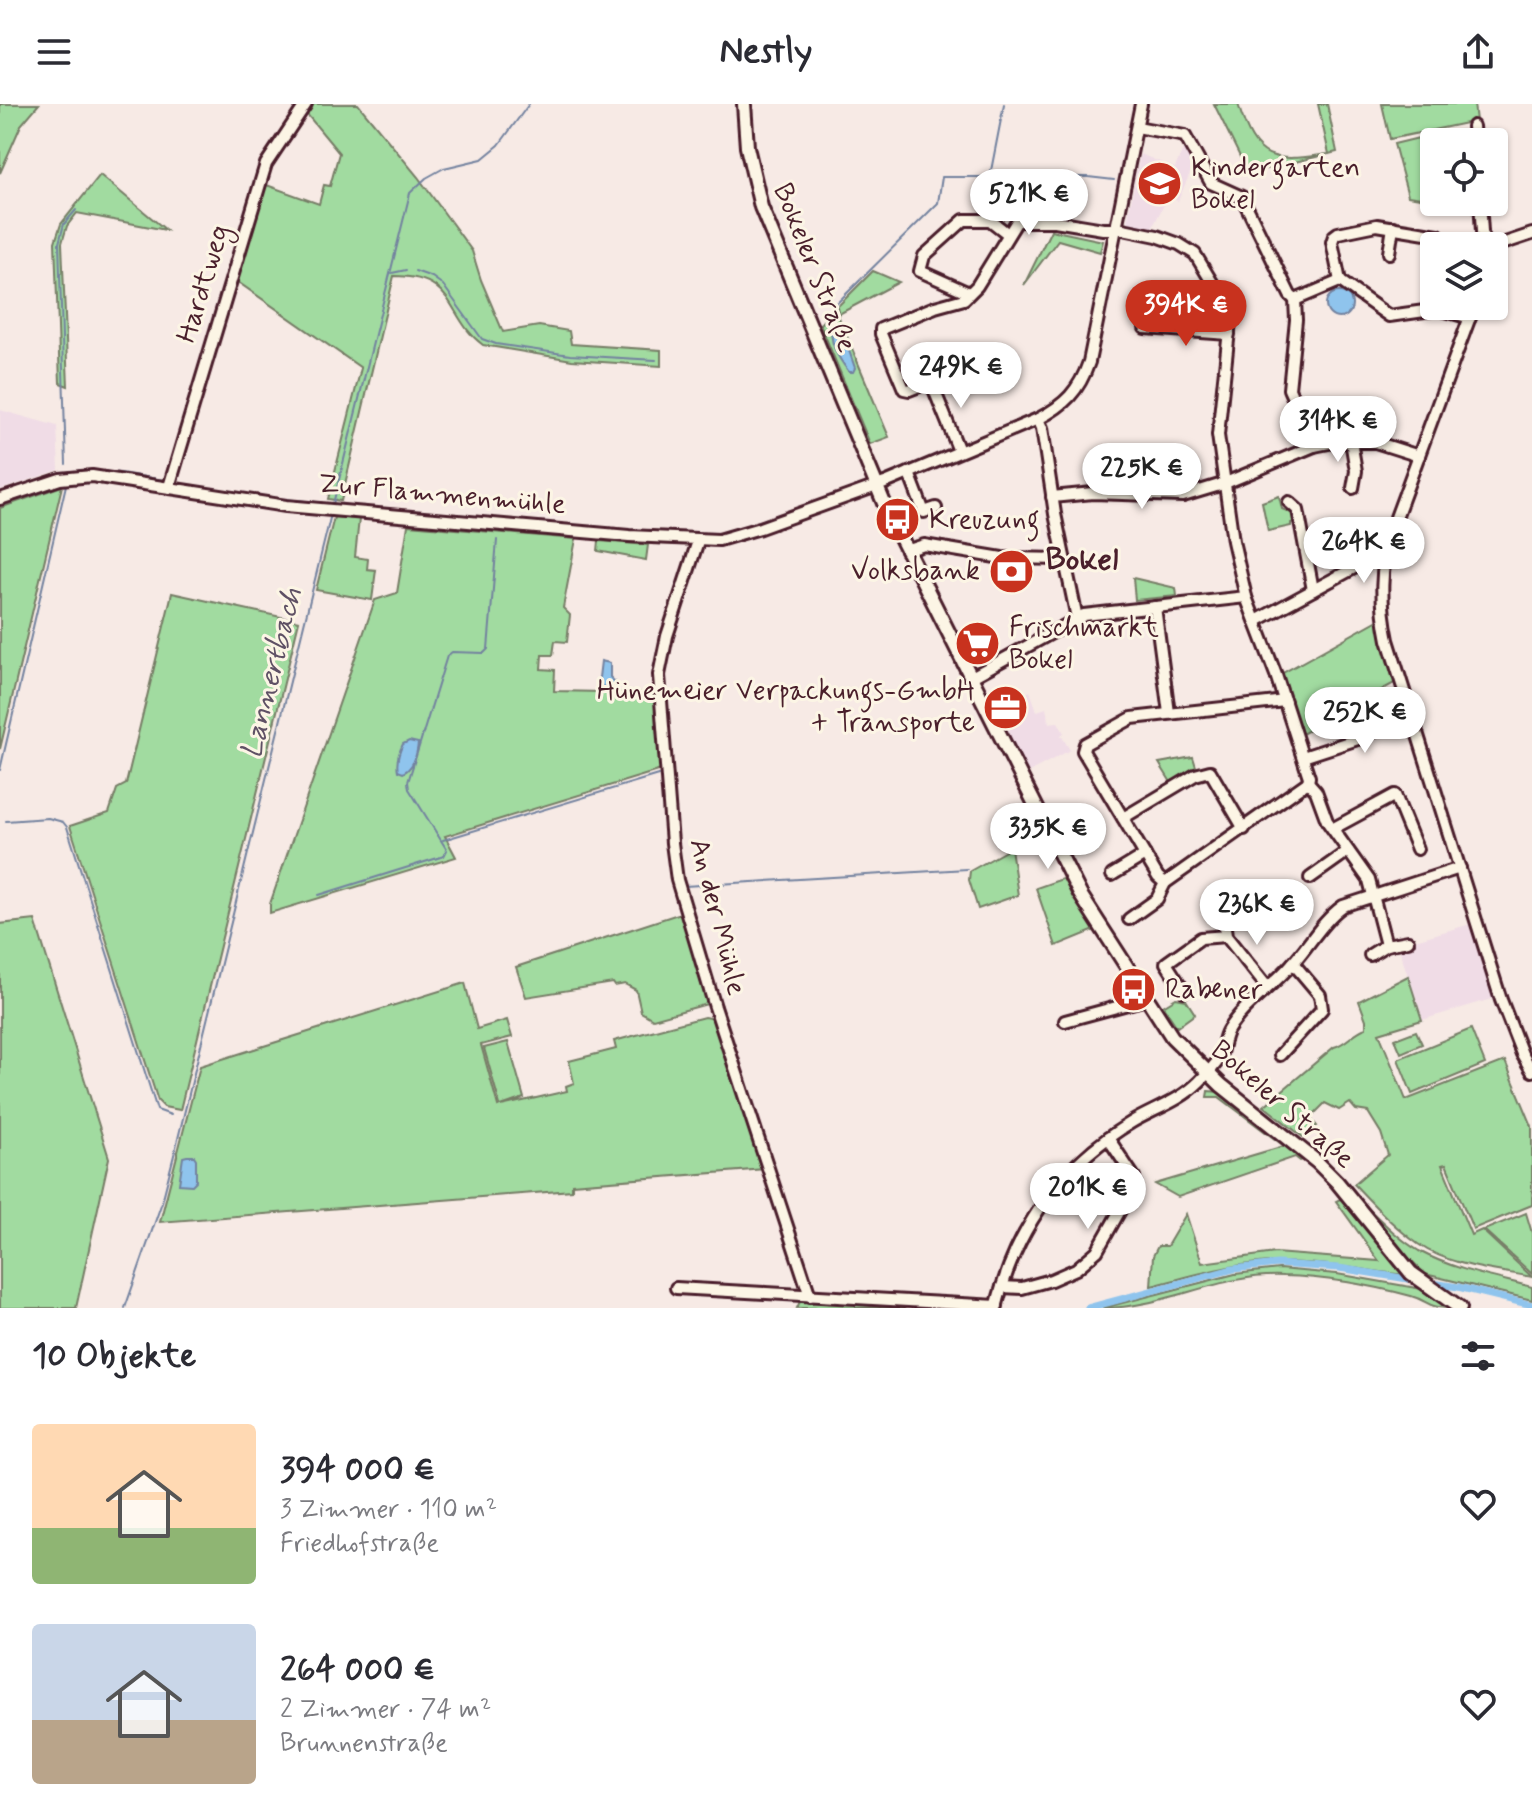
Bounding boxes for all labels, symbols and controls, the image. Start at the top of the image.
text: Nestly [720,29,812,76]
icon: menu [32,30,76,74]
icon: share [1456,30,1500,74]
map controls [1420,128,1508,320]
button: locate [1420,128,1508,216]
place label: Kindergarten Bokel [1191,150,1360,219]
school or university icon: Kindergarten Bokel [1136,160,1184,208]
pin: 521K € [964,169,1094,237]
street label: Bokeler Straße [763,178,865,358]
text: 521K € [988,178,1070,212]
street label: Hardtweg [169,221,241,348]
button: layers [1420,232,1508,320]
pin: 394K € [1121,280,1251,348]
text: 394K € [1144,289,1229,323]
pin: 249K € [896,342,1026,410]
text: 249K € [919,351,1003,385]
pin: 314K € [1273,396,1403,464]
text: 314K € [1298,405,1378,439]
pin: 225K € [1077,443,1207,511]
text: 225K € [1100,452,1184,486]
street label: Zur Flammenmühle [317,466,567,524]
bus stop icon: Kreuzung [874,496,922,544]
place label: Kreuzung [929,502,1040,542]
pin: 264K € [1299,517,1429,585]
text: 264K € [1322,526,1406,560]
district label: Bokel [1046,539,1118,581]
bank icon: Volksbank [987,547,1035,595]
place label: Volksbank [851,553,980,590]
water label: Lannertbach [232,584,312,762]
place label: Frischmarkt Bokel [1009,610,1159,679]
supermarket icon: Frischmarkt Bokel [954,620,1002,668]
place label: Hünemeier Verpackungs-GmbH + Transporte [597,673,975,742]
office icon: Hünemeier Verpackungs-GmbH + Transporte [982,683,1030,731]
pin: 252K € [1300,687,1430,755]
text: 252K € [1323,696,1407,730]
pin: 335K € [983,803,1113,871]
text: 335K € [1008,812,1088,846]
street label: An der Mühle [680,835,754,999]
pin: 236K € [1192,879,1322,947]
text: 236K € [1218,888,1296,922]
bus stop icon: Rabener [1110,966,1158,1014]
place label: Rabener [1165,972,1263,1009]
street label: Bokeler Straße [1202,1032,1362,1178]
pin: 201K € [1023,1163,1153,1231]
text: 201K € [1048,1172,1128,1206]
text: 10 Objekte [32,1334,196,1379]
icon: filters [1456,1334,1500,1378]
text: 394 000 € [280,1448,435,1493]
icon: home [96,1456,192,1552]
icon: heart [1456,1482,1500,1526]
text: 3 Zimmer · 110 m² [280,1493,497,1527]
text: Friedhofstraße [280,1527,439,1561]
text: 264 000 € [280,1648,435,1693]
icon: home [96,1656,192,1752]
icon: heart [1456,1682,1500,1726]
text: 2 Zimmer · 74 m² [280,1693,491,1727]
text: Brunnenstraße [280,1727,448,1761]

